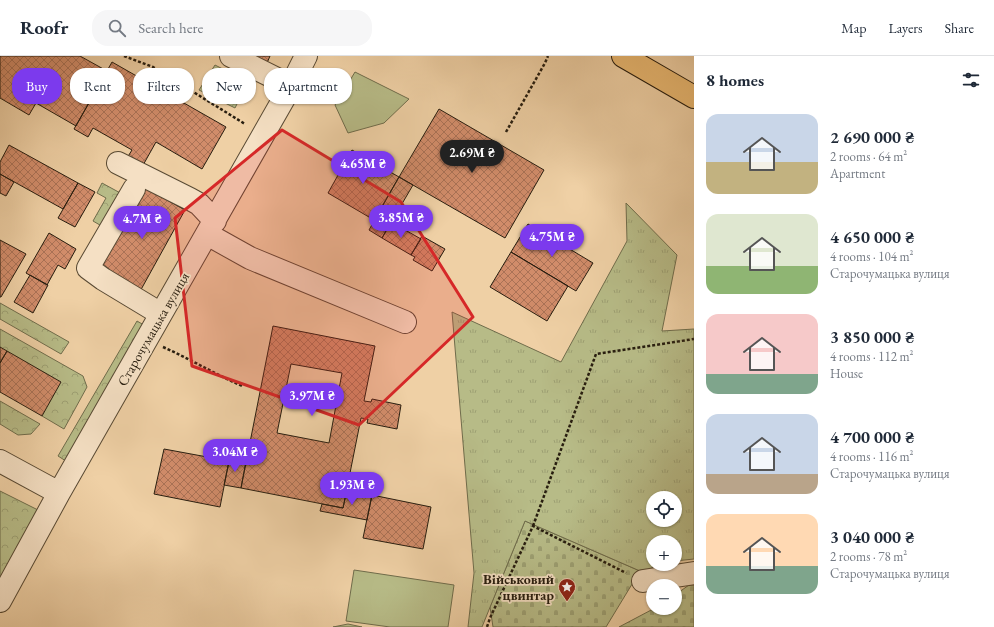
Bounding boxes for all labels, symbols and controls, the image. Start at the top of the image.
search box [92,10,372,46]
text: Roofr [20,15,68,40]
icon: search [106,17,128,39]
text: Search here [138,18,203,37]
text: Map [841,19,866,37]
text: Layers [888,19,923,37]
text: Share [945,19,974,37]
chip: Buy [12,68,62,104]
chip: Rent [70,68,125,104]
chip: Filters [133,68,194,104]
chip: New [202,68,256,104]
chip: Apartment [264,68,352,104]
text: 8 homes [706,69,764,91]
icon: filters [960,69,982,91]
text: 2 690 000 ₴ [830,126,914,148]
icon: home [738,130,786,178]
pin: 2.69M ₴ [435,140,509,174]
text: 2.69M ₴ [449,144,495,161]
text: 2 rooms · 64 m² [830,148,907,165]
pin: 4.65M ₴ [326,151,400,185]
text: 4.65M ₴ [340,155,386,172]
text: Apartment [830,165,885,182]
pin: 3.85M ₴ [364,205,438,239]
pin: 4.7M ₴ [109,206,175,240]
text: 3.85M ₴ [378,209,424,226]
text: 4.7M ₴ [122,210,162,227]
pin: 4.75M ₴ [515,224,589,258]
text: 4 650 000 ₴ [830,226,914,248]
text: 4.75M ₴ [529,228,575,245]
icon: home [738,230,786,278]
text: 4 rooms · 104 m² [830,248,914,265]
text: Старочумацька вулиця [830,265,950,282]
street label: Старочумацька вулиця [113,269,193,389]
text: 3 850 000 ₴ [830,326,914,348]
icon: home [738,330,786,378]
text: 4 rooms · 112 m² [830,348,914,365]
text: House [830,365,863,382]
pin: 3.97M ₴ [275,383,349,417]
text: 3.97M ₴ [289,387,335,404]
text: 4 700 000 ₴ [830,426,914,448]
icon: home [738,430,786,478]
pin: 3.04M ₴ [198,439,272,473]
text: 3.04M ₴ [212,443,258,460]
text: 4 rooms · 116 m² [830,448,914,465]
text: Старочумацька вулиця [830,465,950,482]
pin: 1.93M ₴ [315,472,389,506]
text: 1.93M ₴ [329,476,375,493]
map controls [646,491,682,615]
button: locate [646,491,682,527]
text: 3 040 000 ₴ [830,526,914,548]
icon: home [738,530,786,578]
button: + [646,535,682,571]
text: 2 rooms · 78 m² [830,548,907,565]
text: Старочумацька вулиця [830,565,950,582]
place label: Військовий цвинтар [483,570,554,604]
place icon: Військовий цвинтар [557,577,577,602]
button: − [646,579,682,615]

